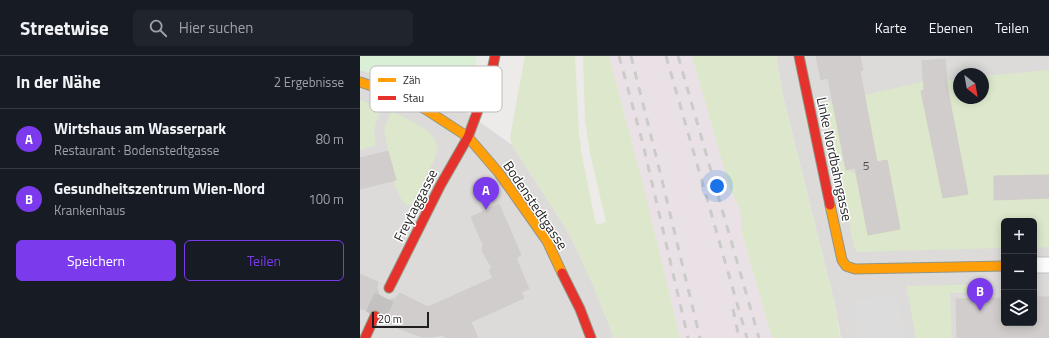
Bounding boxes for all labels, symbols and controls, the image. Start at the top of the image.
search box [133,10,413,46]
text: Streetwise [20,13,109,42]
text: Hier suchen [179,16,253,39]
icon: search [147,17,169,39]
text: Karte [875,17,907,38]
text: Ebenen [929,17,973,38]
text: Teilen [995,17,1029,38]
legend [370,66,502,112]
north arrow [953,68,989,104]
text: In der Nähe [16,69,101,95]
text: 2 Ergebnisse [274,72,344,92]
text: Zäh [403,72,420,88]
text: Stau [403,90,424,106]
street label: Linke Nordbahngasse [812,95,858,223]
text: Wirtshaus am Wasserpark [54,117,226,140]
text: A [25,129,33,149]
text: 80 m [316,129,344,149]
text: Restaurant · Bodenstedtgasse [54,140,219,160]
street label: Bodenstedtgasse [498,156,574,254]
house number: 5 [863,156,870,175]
street label: Freytaggasse [388,165,442,245]
your location [707,176,727,196]
text: Gesundheitszentrum Wien-Nord [54,177,265,200]
pin: A [473,177,499,210]
text: B [25,189,33,209]
text: 100 m [308,189,344,209]
text: Krankenhaus [54,200,125,220]
map controls [1001,218,1037,326]
button: + [1001,218,1037,254]
button: Speichern [16,240,176,281]
button: Teilen [184,240,344,281]
button: − [1001,254,1037,290]
pin: B [967,278,993,311]
button: layers [1001,290,1037,326]
scale bar [372,310,429,329]
text: 20 m [378,311,402,327]

